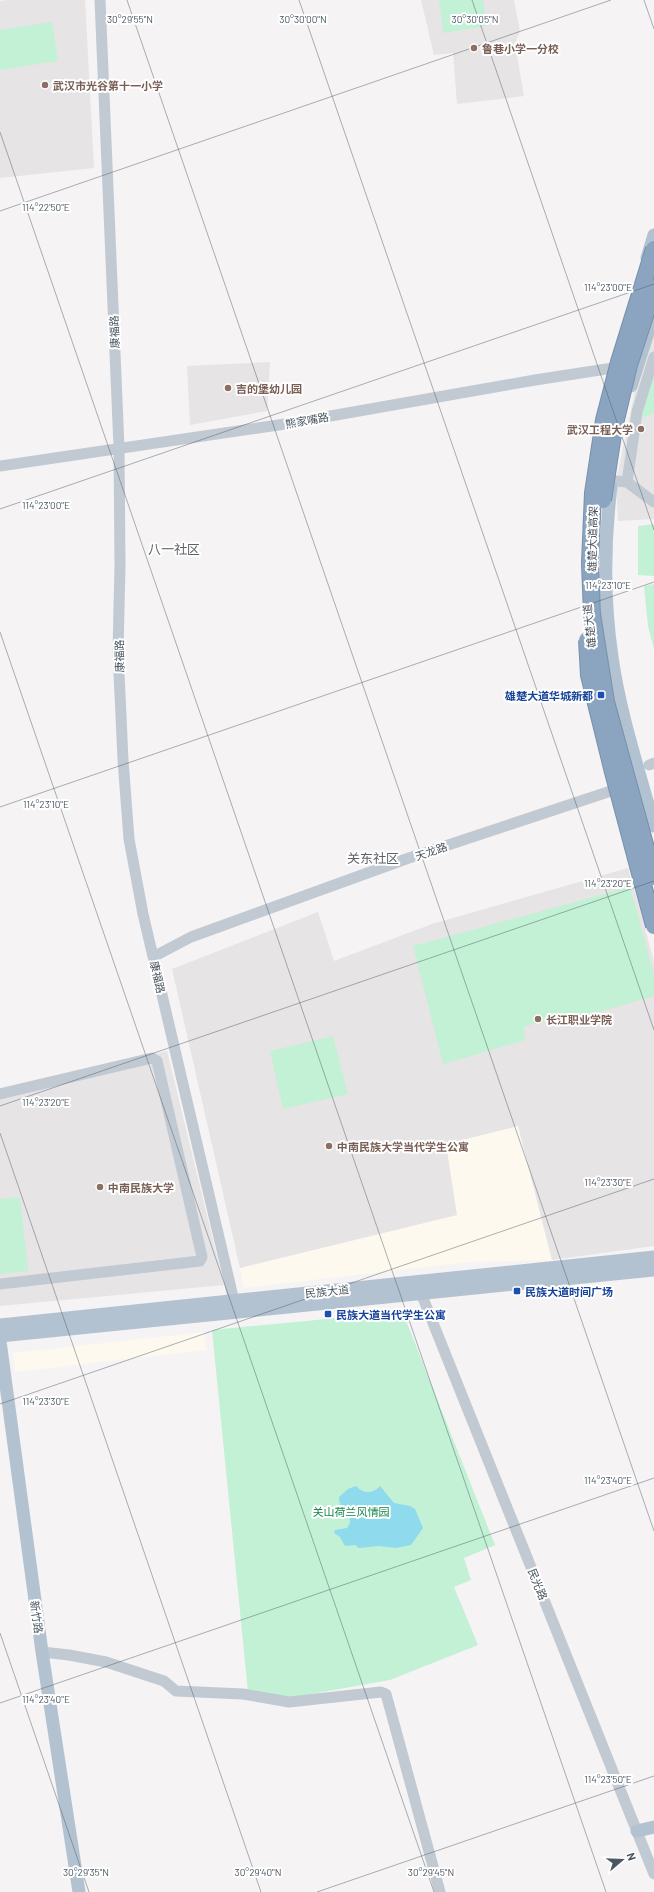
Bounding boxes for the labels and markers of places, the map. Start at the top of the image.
place label: 鲁巷小学一分校 [482,42,559,55]
marker: 鲁巷小学一分校 [469,43,479,53]
place label: 武汉市光谷第十一小学 [53,79,163,92]
marker: 武汉市光谷第十一小学 [40,80,50,90]
place label: 吉的堡幼儿园 [236,382,302,395]
marker: 吉的堡幼儿园 [223,383,233,393]
place label: 武汉工程大学 [567,423,633,436]
marker: 武汉工程大学 [636,424,646,434]
place label: 雄楚大道华城新都 [504,689,593,702]
marker: 雄楚大道华城新都 [596,690,606,700]
place label: 长江职业学院 [546,1013,612,1026]
marker: 长江职业学院 [533,1014,543,1024]
place label: 中南民族大学当代学生公寓 [337,1140,469,1153]
marker: 中南民族大学当代学生公寓 [324,1141,334,1151]
place label: 中南民族大学 [108,1181,174,1194]
marker: 中南民族大学 [95,1182,105,1192]
place label: 民族大道时间广场 [525,1285,613,1298]
marker: 民族大道时间广场 [512,1286,522,1296]
place label: 民族大道当代学生公寓 [336,1308,446,1321]
marker: 民族大道当代学生公寓 [323,1309,333,1319]

